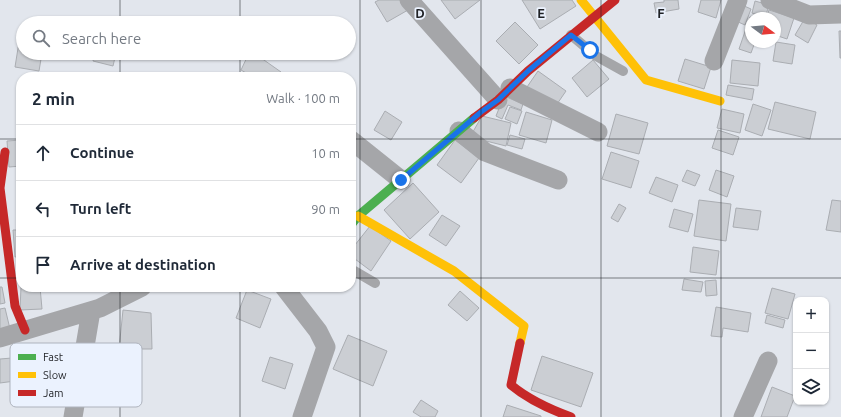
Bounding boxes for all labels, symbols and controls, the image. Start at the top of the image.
text: D [415,6,425,20]
text: E [537,6,545,20]
text: F [657,6,665,20]
north arrow [745,12,781,48]
search box [16,16,356,60]
icon: search [30,27,52,49]
text: Search here [62,30,141,47]
route start [581,41,599,59]
text: 2 min [32,89,75,108]
text: Walk · 100 m [266,91,340,105]
icon: ahead [32,142,54,164]
text: Continue [70,144,134,161]
text: 10 m [311,146,340,160]
route end [392,171,410,189]
icon: left [32,198,54,220]
text: Turn left [70,200,131,217]
text: 90 m [311,202,340,216]
icon: arrive [32,254,54,276]
text: Arrive at destination [70,256,216,273]
map controls [793,297,829,405]
button: + [793,297,829,333]
button: − [793,333,829,369]
legend [10,343,142,407]
text: Fast [43,351,64,363]
text: Slow [43,369,67,381]
button: layers [793,369,829,405]
text: Jam [43,387,64,399]

